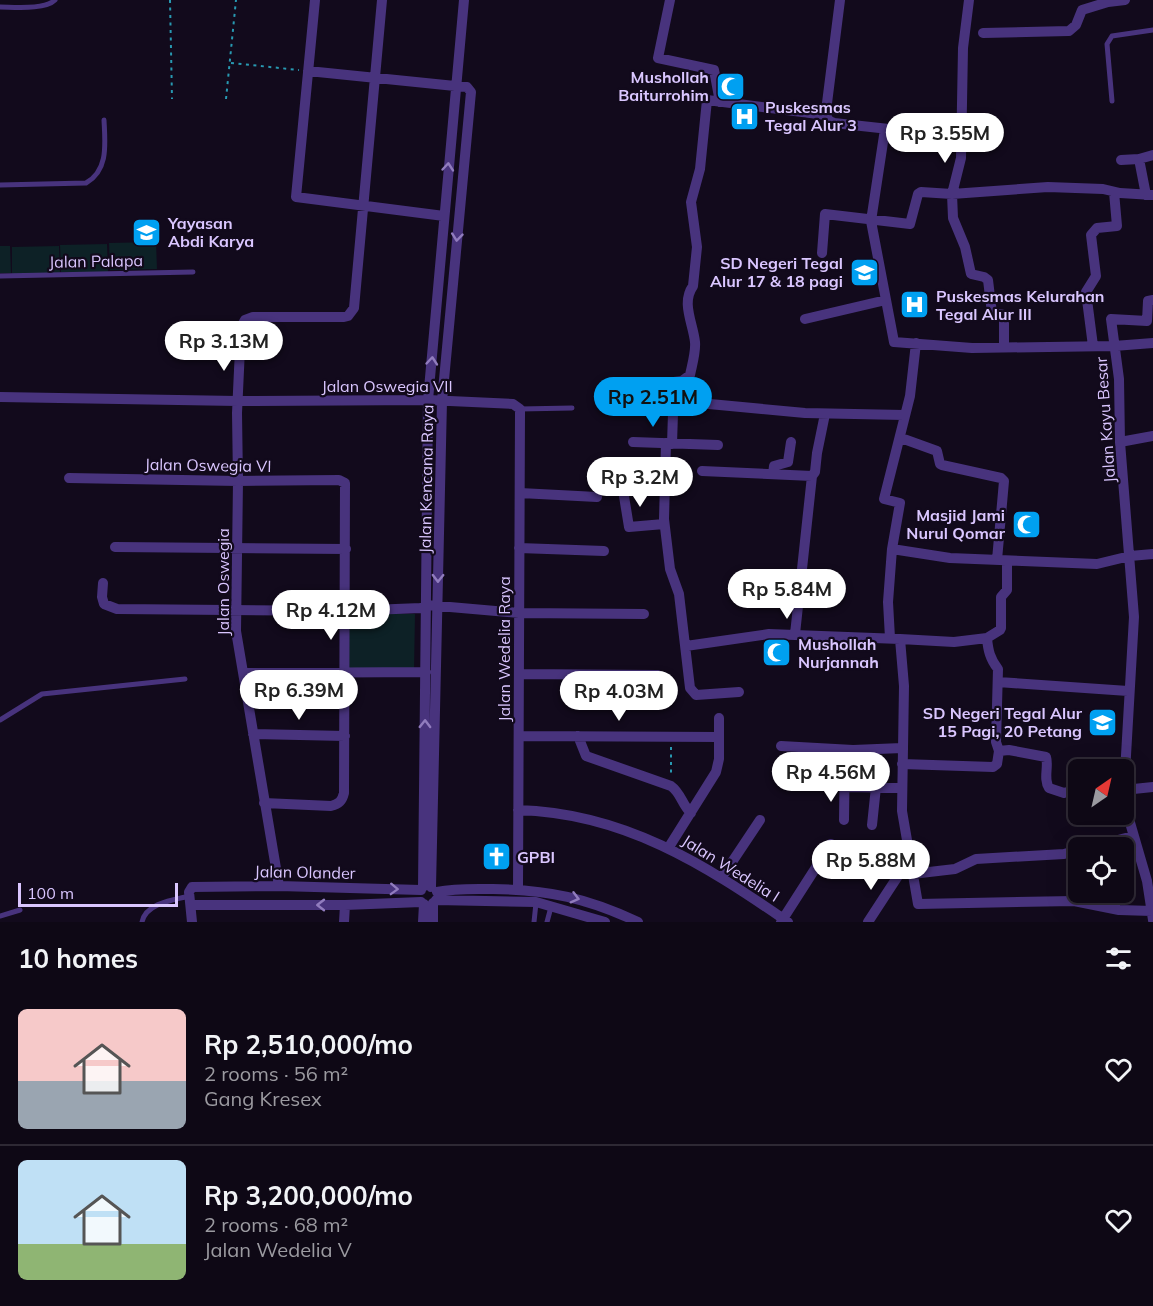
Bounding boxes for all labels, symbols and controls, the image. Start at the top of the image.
place label: Mushollah Baiturrohim [618,67,709,105]
mosque icon: Mushollah Baiturrohim [714,70,746,102]
place label: Puskesmas Tegal Alur 3 [765,97,857,135]
hospital icon: Puskesmas Tegal Alur 3 [728,100,760,132]
pin: Rp 3.55M [883,113,1007,164]
text: Rp 3.55M [900,120,990,145]
one-way arrow [441,162,454,171]
place label: Yayasan Abdi Karya [167,213,254,251]
school or university icon: Yayasan Abdi Karya [131,216,163,248]
one-way arrow [451,232,464,241]
street label: Jalan Palapa [49,250,143,272]
place label: SD Negeri Tegal Alur 17 & 18 pagi [710,253,843,291]
school or university icon: SD Negeri Tegal Alur 17 & 18 pagi [848,256,880,288]
place label: Puskesmas Kelurahan Tegal Alur III [936,286,1105,324]
hospital icon: Puskesmas Kelurahan Tegal Alur III [899,289,931,321]
pin: Rp 3.13M [162,321,286,372]
text: Rp 3.13M [179,328,269,353]
one-way arrow [425,356,438,365]
street label: Jalan Kayu Besar [1091,356,1119,484]
street label: Jalan Oswegia VII [321,376,453,396]
pin: Rp 2.51M [591,377,715,428]
text: Rp 2.51M [608,384,698,409]
street label: Jalan Kencana Raya [415,404,437,554]
street label: Jalan Oswegia VI [144,454,272,476]
pin: Rp 3.2M [585,457,695,508]
text: Rp 3.2M [601,464,679,489]
place label: Masjid Jami Nurul Qomar [906,505,1006,543]
mosque icon: Masjid Jami Nurul Qomar [1010,508,1042,540]
street label: Jalan Oswegia [213,528,233,636]
pin: Rp 5.84M [725,569,849,620]
one-way arrow [432,574,445,583]
street label: Jalan Wedelia Raya [494,576,514,722]
text: Rp 5.84M [742,576,832,601]
pin: Rp 4.12M [269,590,393,641]
text: Rp 4.12M [286,597,376,622]
place label: Mushollah Nurjannah [798,634,879,672]
mosque icon: Mushollah Nurjannah [761,637,793,669]
pin: Rp 6.39M [237,670,361,721]
pin: Rp 4.03M [557,671,681,722]
text: Rp 6.39M [254,677,344,702]
text: Rp 4.03M [574,678,664,703]
place label: SD Negeri Tegal Alur 15 Pagi, 20 Petang [923,703,1083,741]
school or university icon: SD Negeri Tegal Alur 15 Pagi, 20 Petang [1087,706,1119,738]
one-way arrow [419,719,431,728]
pin: Rp 4.56M [769,752,893,803]
text: Rp 4.56M [786,759,876,784]
north arrow [1068,759,1134,825]
map controls [1068,759,1134,903]
street label: Jalan Wedelia I [679,830,783,906]
button: locate [1068,837,1134,903]
pin: Rp 5.88M [809,840,933,891]
church icon: GPBI [480,841,512,873]
place label: GPBI [517,847,555,867]
text: Rp 5.88M [826,847,916,872]
street label: Jalan Olander [254,861,356,883]
scale bar [18,880,178,908]
text: 100 m [27,883,74,903]
one-way arrow [389,883,398,896]
one-way arrow [570,891,580,904]
one-way arrow [316,899,325,911]
text: 10 homes [18,942,138,975]
icon: filters [1102,942,1135,975]
text: Rp 2,510,000/mo [204,1028,413,1061]
icon: home [66,1033,138,1105]
icon: heart [1102,1053,1135,1086]
text: 2 rooms · 56 m² [204,1061,348,1086]
text: Gang Kresex [204,1086,322,1111]
text: Rp 3,200,000/mo [204,1179,413,1212]
icon: home [66,1184,138,1256]
icon: heart [1102,1204,1135,1237]
text: 2 rooms · 68 m² [204,1212,348,1237]
text: Jalan Wedelia V [204,1237,352,1262]

